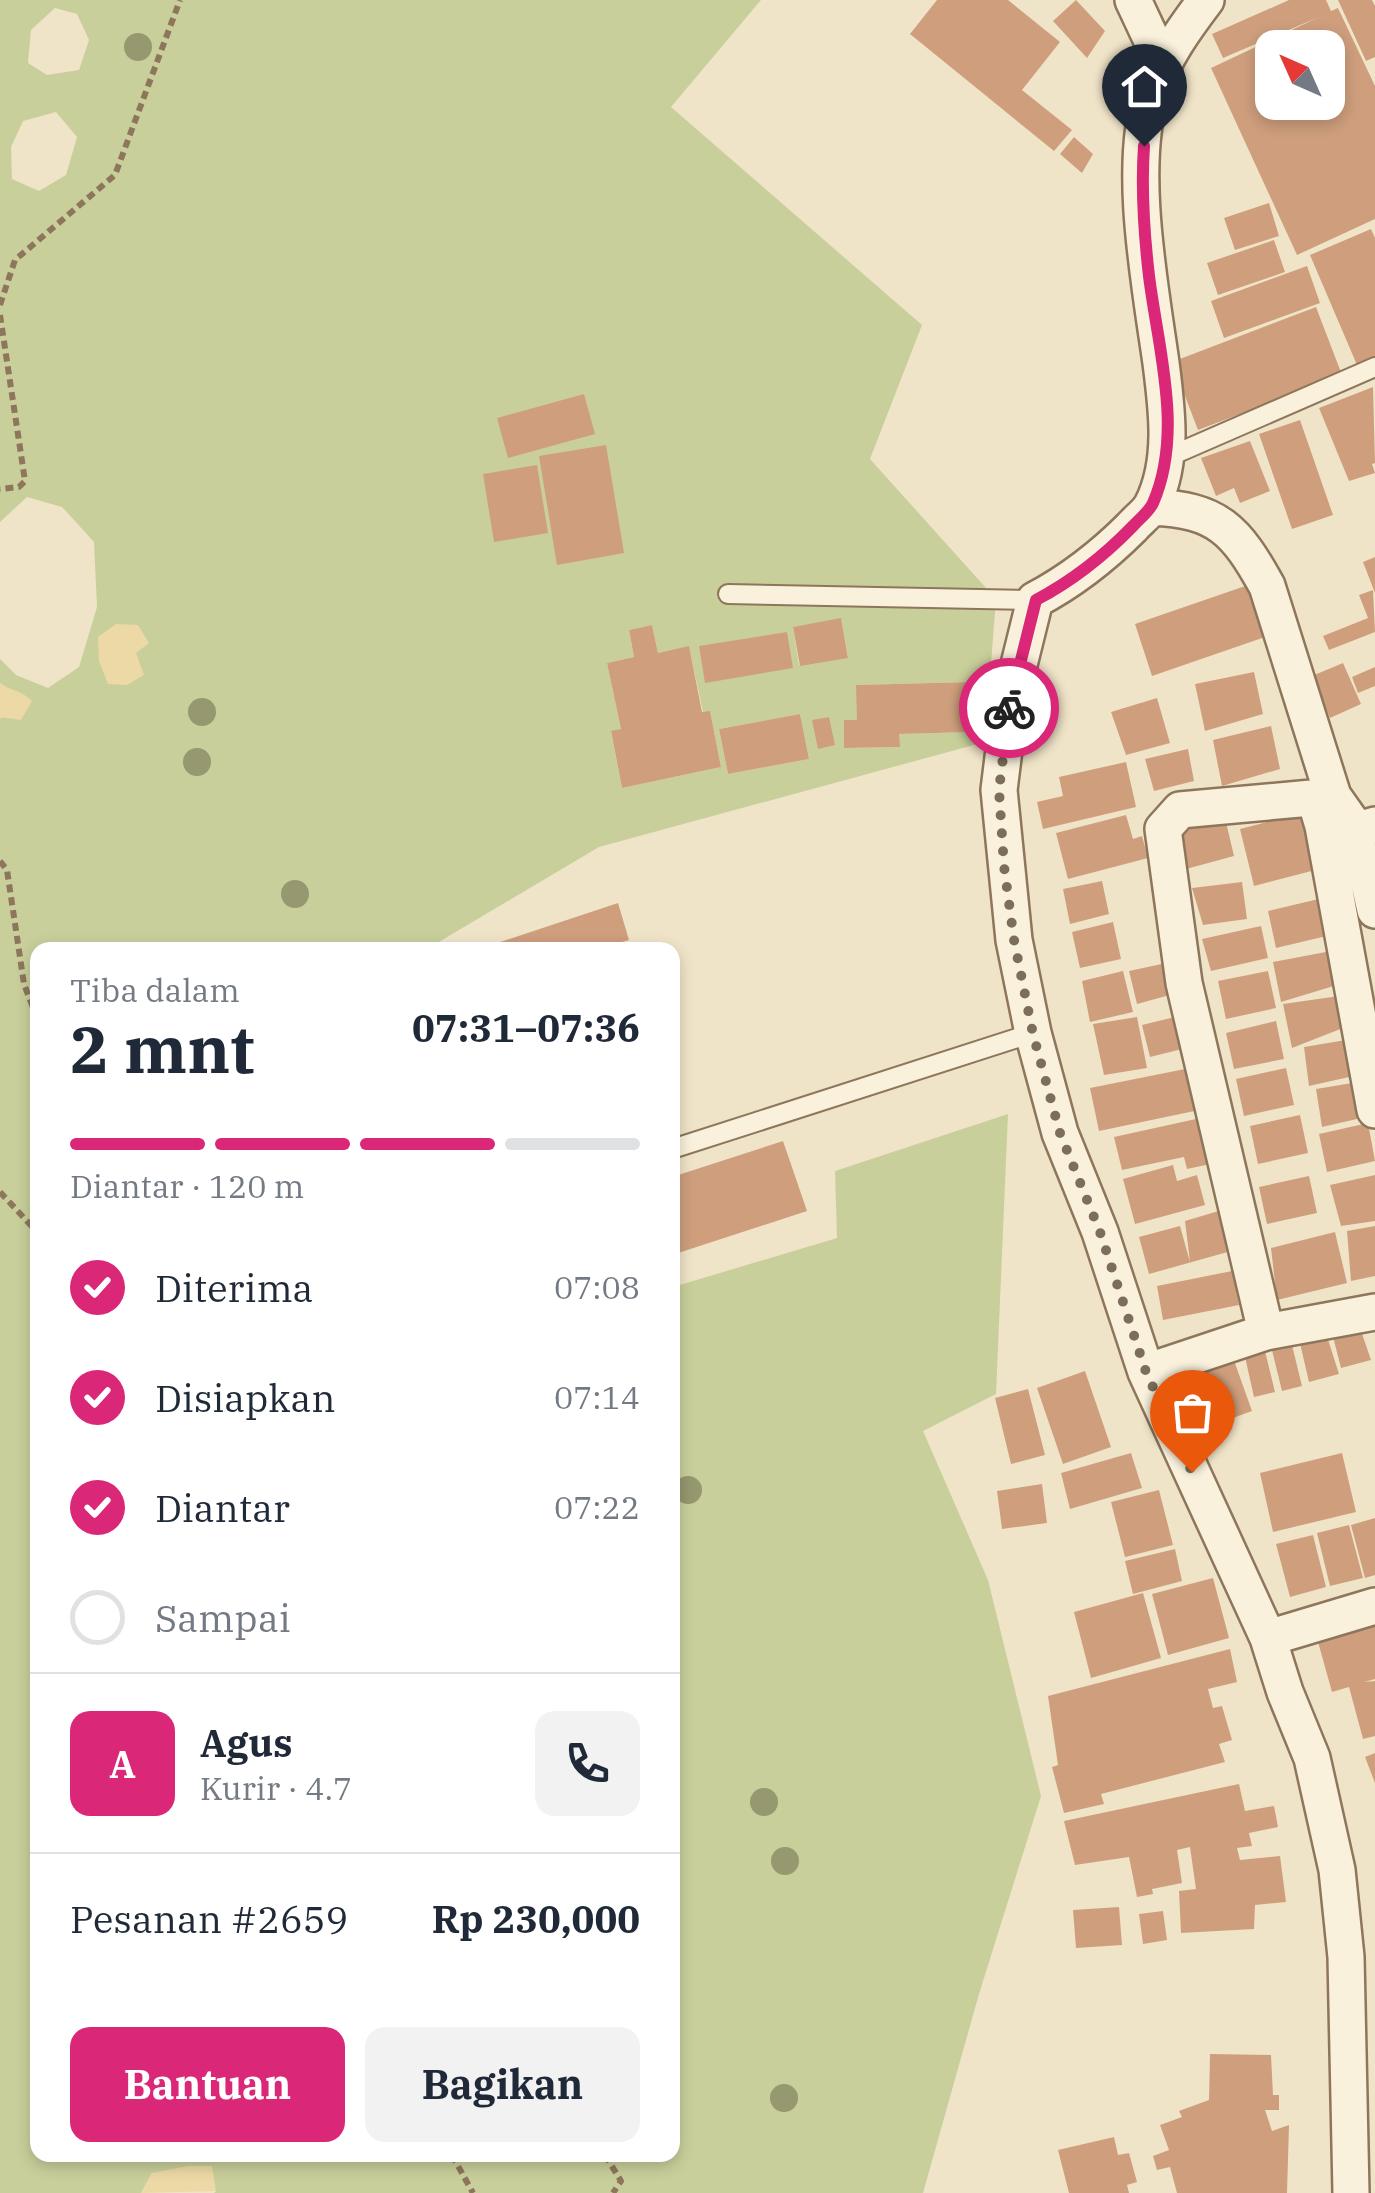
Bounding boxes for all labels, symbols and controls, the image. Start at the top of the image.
north arrow [1255,30,1345,120]
map controls [1255,30,1345,120]
pin [1102,44,1187,147]
icon: home [1117,59,1172,114]
courier [959,658,1059,758]
icon: bike [982,681,1037,736]
text: Tiba dalam [70,969,240,1011]
text: 07:31–07:36 [412,1003,640,1052]
text: 2 mnt [70,1006,254,1091]
text: Diantar · 120 m [70,1165,304,1207]
icon: check [70,1260,125,1315]
text: Diterima [155,1263,313,1312]
text: 07:08 [554,1266,640,1308]
icon: check [70,1370,125,1425]
pin [1150,1370,1235,1473]
text: Disiapkan [155,1373,336,1422]
text: 07:14 [554,1376,640,1418]
icon: bag [1165,1385,1220,1440]
icon: check [70,1480,125,1535]
text: Diantar [155,1483,290,1532]
text: 07:22 [554,1486,640,1528]
text: Sampai [155,1593,291,1642]
button: phone [535,1711,640,1816]
text: Agus [200,1718,293,1767]
text: A [109,1739,136,1788]
text: Kurir · 4.7 [200,1767,352,1809]
text: Pesanan #2659 [70,1894,348,1943]
text: Rp 230,000 [432,1894,640,1943]
button: Bantuan [70,2027,345,2142]
button: Bagikan [365,2027,640,2142]

